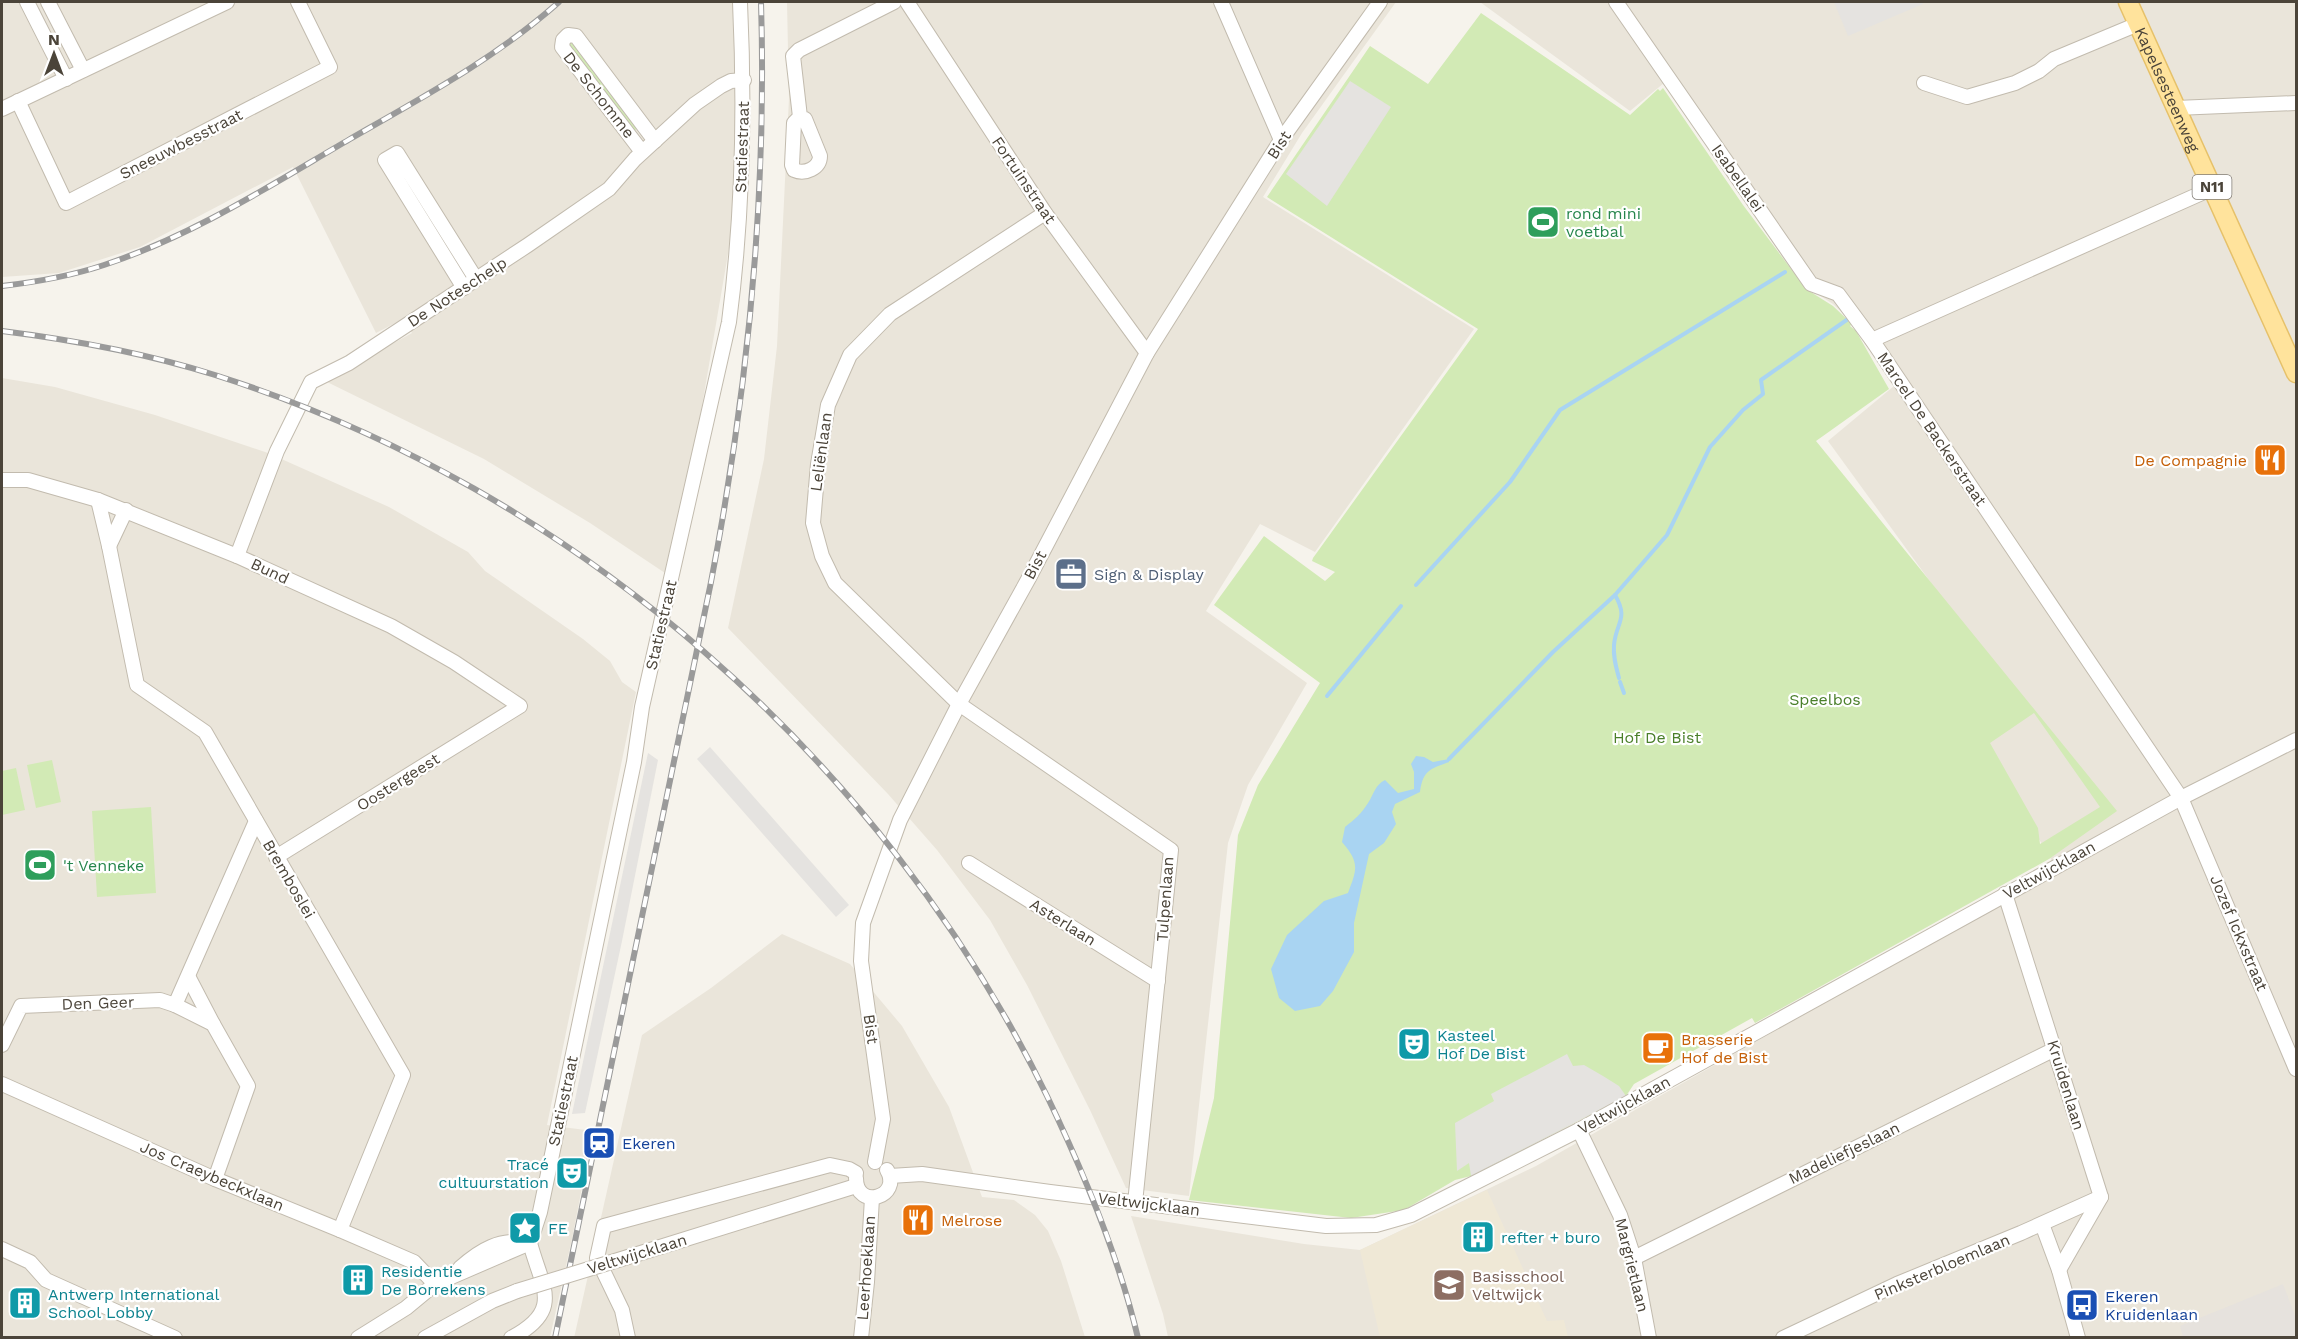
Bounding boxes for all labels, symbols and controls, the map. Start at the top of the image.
north arrow [24,24,84,84]
street label: Kapelsesteenweg [2131,24,2204,156]
text: N [48,30,60,49]
street label: De Schomme [559,48,639,142]
street label: Statiestraat [731,100,753,193]
street label: Sneeuwbesstraat [116,105,246,183]
street label: Bist [1263,127,1295,163]
street label: Fortuinstraat [988,133,1060,228]
street label: Isabellalei [1708,140,1768,216]
road number: N11 [2192,175,2232,199]
sports icon: rond mini voetbal [1525,204,1561,240]
place label: rond mini voetbal [1566,204,1641,241]
street label: De Noteschelp [404,253,510,331]
street label: Marcel De Backerstraat [1873,348,1991,510]
street label: Leliënlaan [806,411,836,493]
restaurant icon: De Compagnie [2252,442,2288,478]
place label: De Compagnie [2134,451,2247,470]
street label: Bist [1020,547,1051,583]
street label: Bund [248,554,292,588]
office icon: Sign & Display [1053,556,1089,592]
place label: Sign & Display [1094,565,1204,584]
street label: Statiestraat [641,578,681,672]
park label: Speelbos [1789,690,1861,709]
park label: Hof De Bist [1613,728,1701,747]
street label: Oostergeest [353,749,443,815]
street label: Bremboslei [259,836,319,922]
street label: Veltwijcklaan [1999,837,2099,903]
sports icon: 't Venneke [22,847,58,883]
place label: 't Venneke [63,856,144,875]
street label: Tulpenlaan [1153,856,1177,942]
street label: Jozef Ickxstraat [2206,872,2272,994]
street label: Asterlaan [1026,894,1100,950]
street label: Den Geer [61,992,135,1014]
street label: Bist [860,1013,883,1045]
theatre icon: Kasteel Hof De Bist [1396,1026,1432,1062]
place label: Kasteel Hof De Bist [1437,1026,1526,1063]
cafe icon: Brasserie Hof de Bist [1640,1030,1676,1066]
place label: Brasserie Hof de Bist [1681,1030,1768,1067]
street label: Kruidenlaan [2043,1038,2089,1132]
street label: Statiestraat [544,1054,582,1148]
street label: Veltwijcklaan [1574,1072,1674,1138]
street label: Madeliefjeslaan [1785,1118,1903,1188]
station icon: Ekeren [581,1125,617,1161]
place label: Ekeren [622,1134,676,1153]
street label: Jos Craeybeckxlaan [137,1137,287,1215]
place label: Tracé cultuurstation [439,1155,549,1192]
theatre icon: Tracé cultuurstation [554,1155,590,1191]
street label: Veltwijcklaan [1097,1188,1201,1220]
restaurant icon: Melrose [900,1202,936,1238]
place icon: FE [507,1210,543,1246]
place label: Melrose [941,1211,1002,1230]
street label: Leerhoeklaan [853,1215,879,1321]
street label: Margrietlaan [1611,1216,1653,1314]
place label: FE [548,1219,568,1238]
building icon: refter + buro [1460,1219,1496,1255]
place label: refter + buro [1501,1228,1600,1247]
street label: Veltwijcklaan [585,1230,689,1278]
street label: Pinksterbloemlaan [1871,1230,2013,1304]
building icon: Residentie De Borrekens [340,1262,376,1298]
place label: Residentie De Borrekens [381,1262,486,1299]
school or university icon: Basisschool Veltwijck [1431,1267,1467,1303]
place label: Basisschool Veltwijck [1472,1267,1564,1304]
building icon: Antwerp International School Lobby [7,1285,43,1321]
place label: Antwerp International School Lobby [48,1285,219,1322]
bus stop icon: Ekeren Kruidenlaan [2064,1287,2100,1323]
place label: Ekeren Kruidenlaan [2105,1287,2198,1324]

